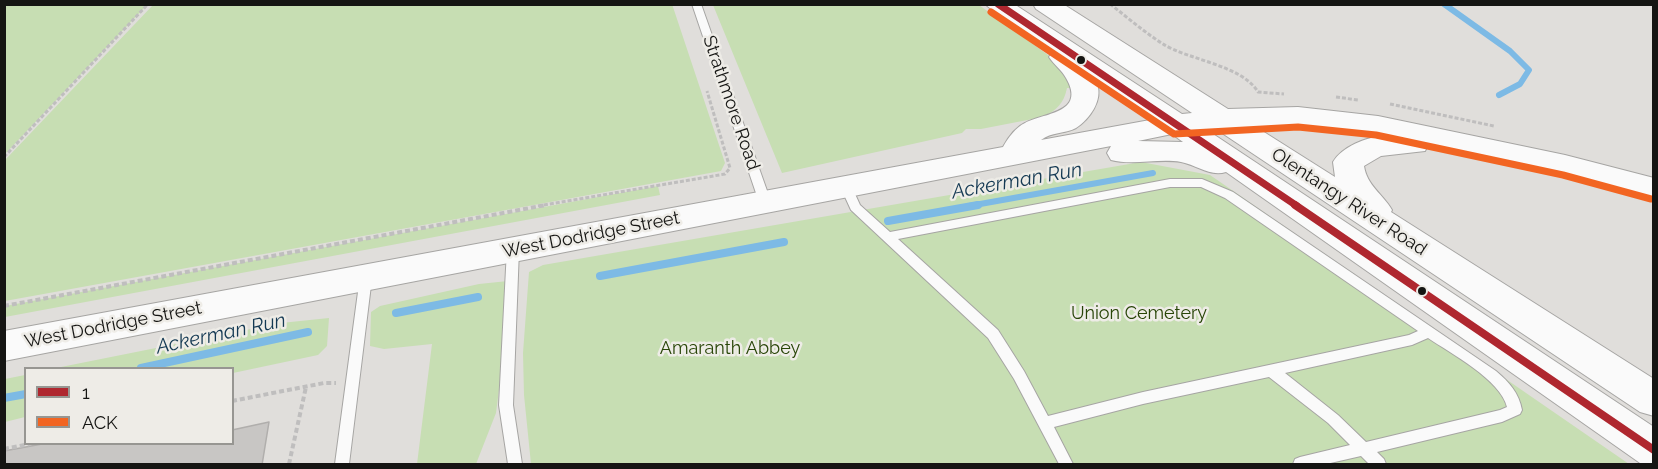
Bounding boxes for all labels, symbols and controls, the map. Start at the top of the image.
street label: Strathmore Road [698,33,764,173]
unlabelled marker [1075,54,1087,66]
street label: Olentangy River Road [1267,144,1431,260]
water label: Ackerman Run [950,158,1084,204]
street label: West Dodridge Street [501,207,681,263]
unlabelled marker [1416,285,1428,297]
street label: West Dodridge Street [23,297,203,353]
park label: Union Cemetery [1071,303,1207,325]
water label: Ackerman Run [154,309,288,359]
park label: Amaranth Abbey [660,338,800,360]
legend [24,367,234,445]
text: 1 [82,382,90,403]
text: ACK [82,412,118,433]

